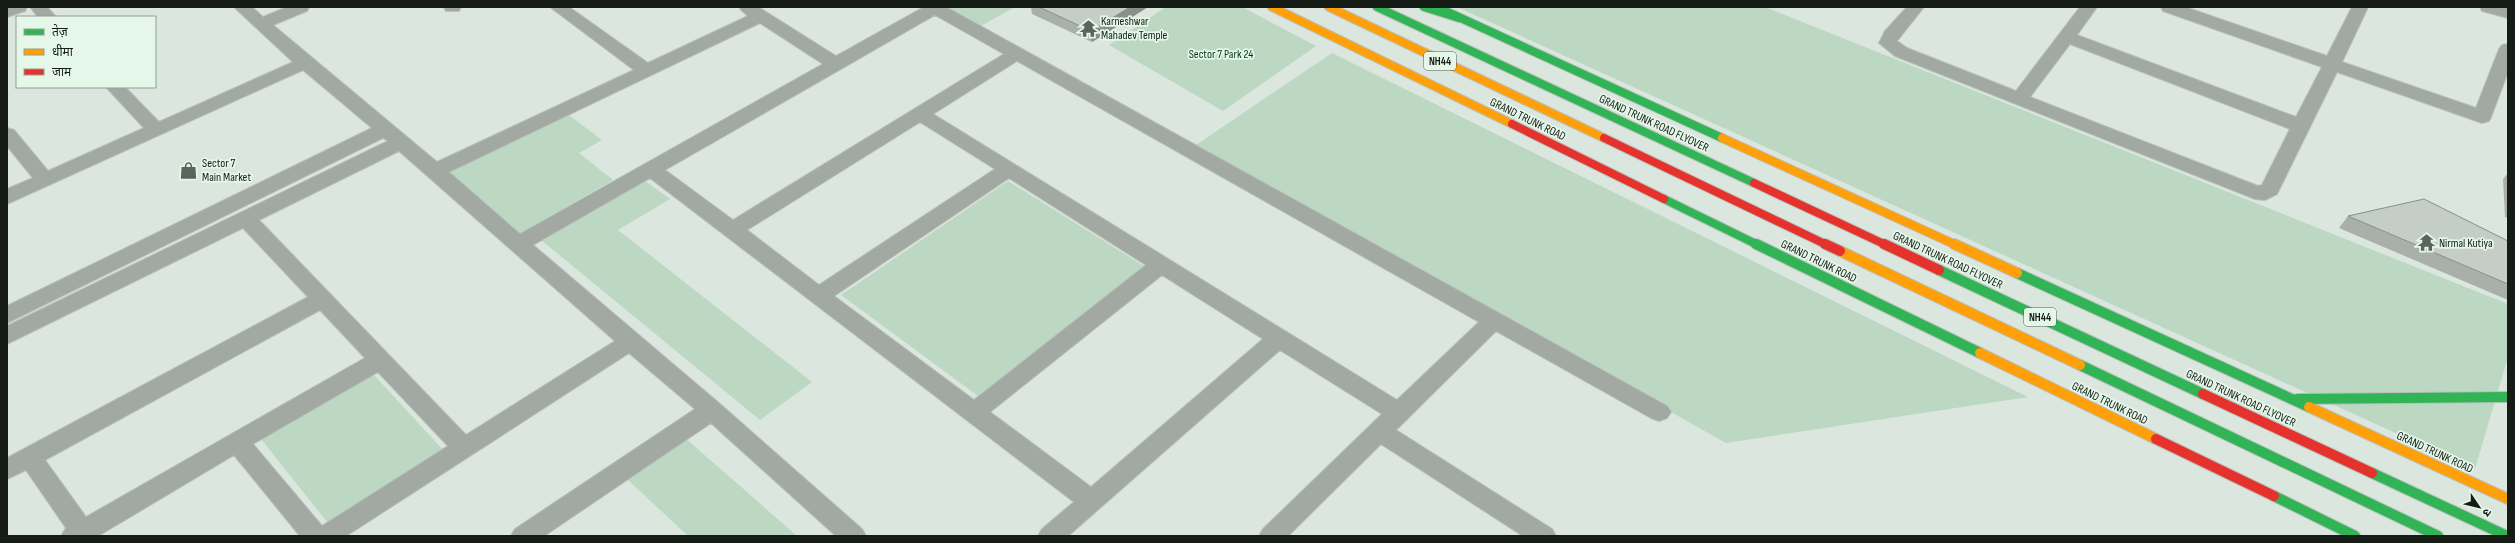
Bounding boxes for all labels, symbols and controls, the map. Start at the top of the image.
place label: Karneshwar Mahadev Temple [1101,14,1168,43]
legend [16,16,156,88]
temple icon: Karneshwar Mahadev Temple [1078,18,1098,38]
text: तेज़ [52,24,69,40]
text: धीमा [52,44,74,60]
park label: Sector 7 Park 24 [1189,47,1253,62]
road number: NH44 [1424,52,1456,70]
text: जाम [52,65,72,80]
street label: GRAND TRUNK ROAD FLYOVER [1596,91,1712,156]
street label: GRAND TRUNK ROAD [1487,95,1568,144]
place label: Sector 7 Main Market [202,156,251,185]
shop icon: Sector 7 Main Market [179,160,199,180]
street label: GRAND TRUNK ROAD FLYOVER [1890,228,2006,293]
temple icon: Nirmal Kutiya [2416,233,2436,253]
place label: Nirmal Kutiya [2439,236,2493,251]
street label: GRAND TRUNK ROAD [1778,237,1859,286]
road number: NH44 [2024,308,2056,326]
street label: GRAND TRUNK ROAD FLYOVER [2183,366,2299,431]
street label: GRAND TRUNK ROAD [2069,379,2150,428]
street label: GRAND TRUNK ROAD [2394,428,2475,477]
north arrow [2459,487,2499,527]
text: उ [2479,506,2494,519]

